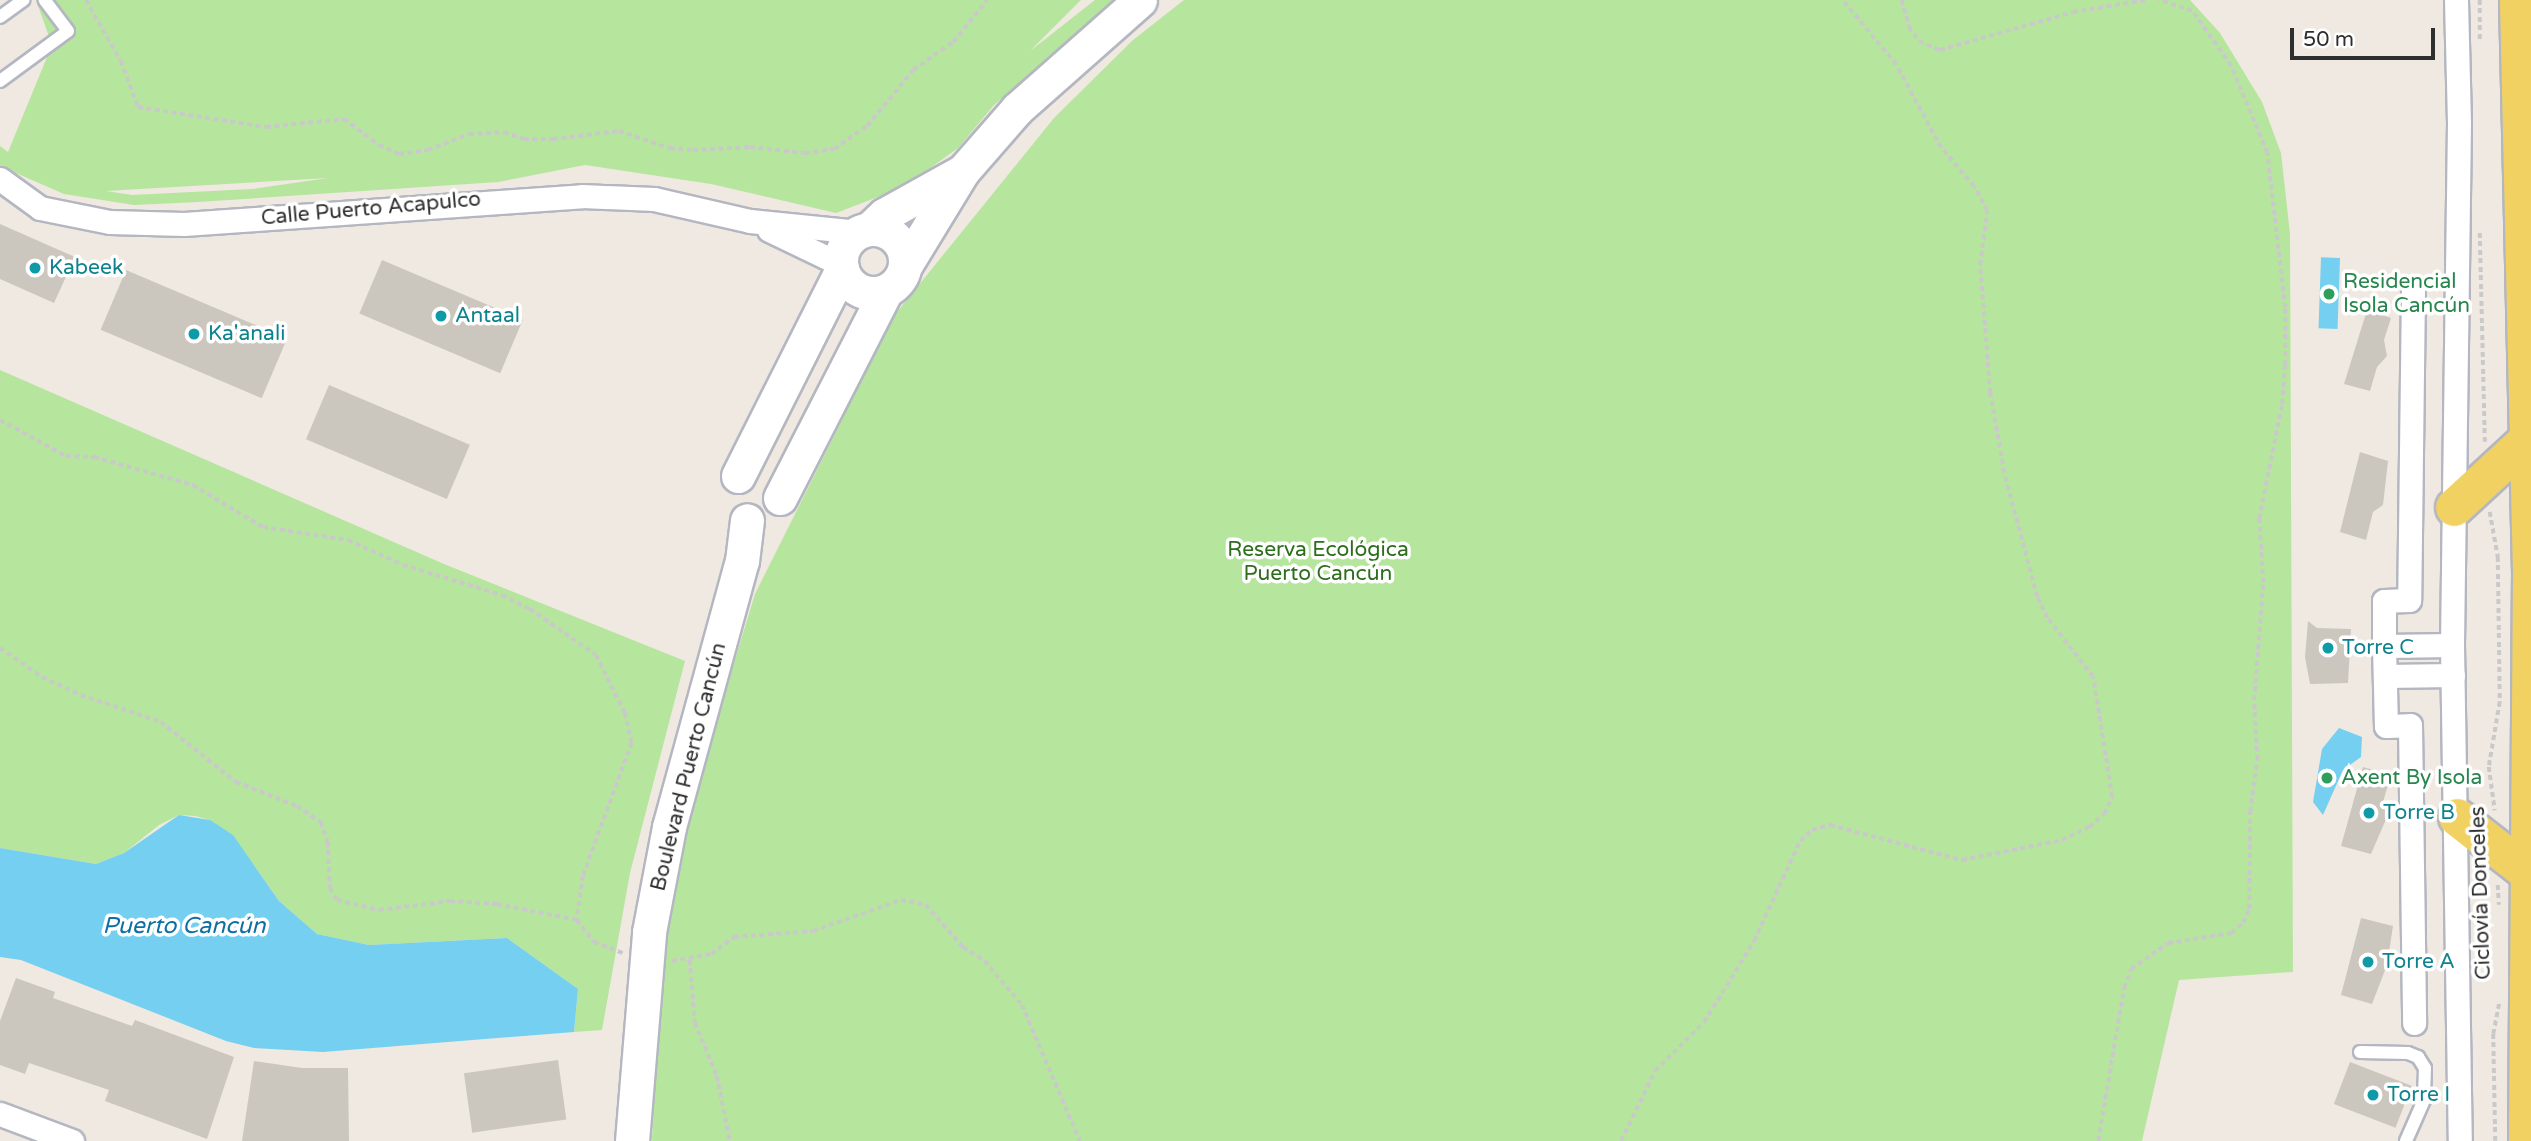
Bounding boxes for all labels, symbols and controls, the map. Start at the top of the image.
scale bar [2293,14,2438,58]
text: 50 m [2303,27,2354,52]
street label: Calle Puerto Acapulco [260,187,482,231]
place label: Kabeek [49,255,123,281]
marker: Kabeek [27,260,43,276]
place label: Residencial Isola Cancún [2343,269,2470,319]
marker: Residencial Isola Cancún [2321,286,2337,302]
place label: Antaal [455,303,520,329]
marker: Antaal [433,308,449,324]
place label: Ka'anali [208,321,285,347]
marker: Ka'anali [186,326,202,342]
park label: Reserva Ecológica Puerto Cancún [1227,537,1409,587]
place label: Torre C [2342,635,2414,661]
street label: Boulevard Puerto Cancún [646,640,732,894]
marker: Torre C [2320,640,2336,656]
place label: Axent By Isola [2341,765,2482,791]
marker: Axent By Isola [2319,770,2335,786]
place label: Torre B [2383,800,2455,826]
marker: Torre B [2361,805,2377,821]
street label: Ciclovía Donceles [2465,806,2497,980]
water label: Puerto Cancún [103,912,265,940]
place label: Torre A [2382,949,2455,975]
marker: Torre A [2360,954,2376,970]
place label: Torre I [2387,1082,2450,1108]
marker: Torre I [2365,1087,2381,1103]

